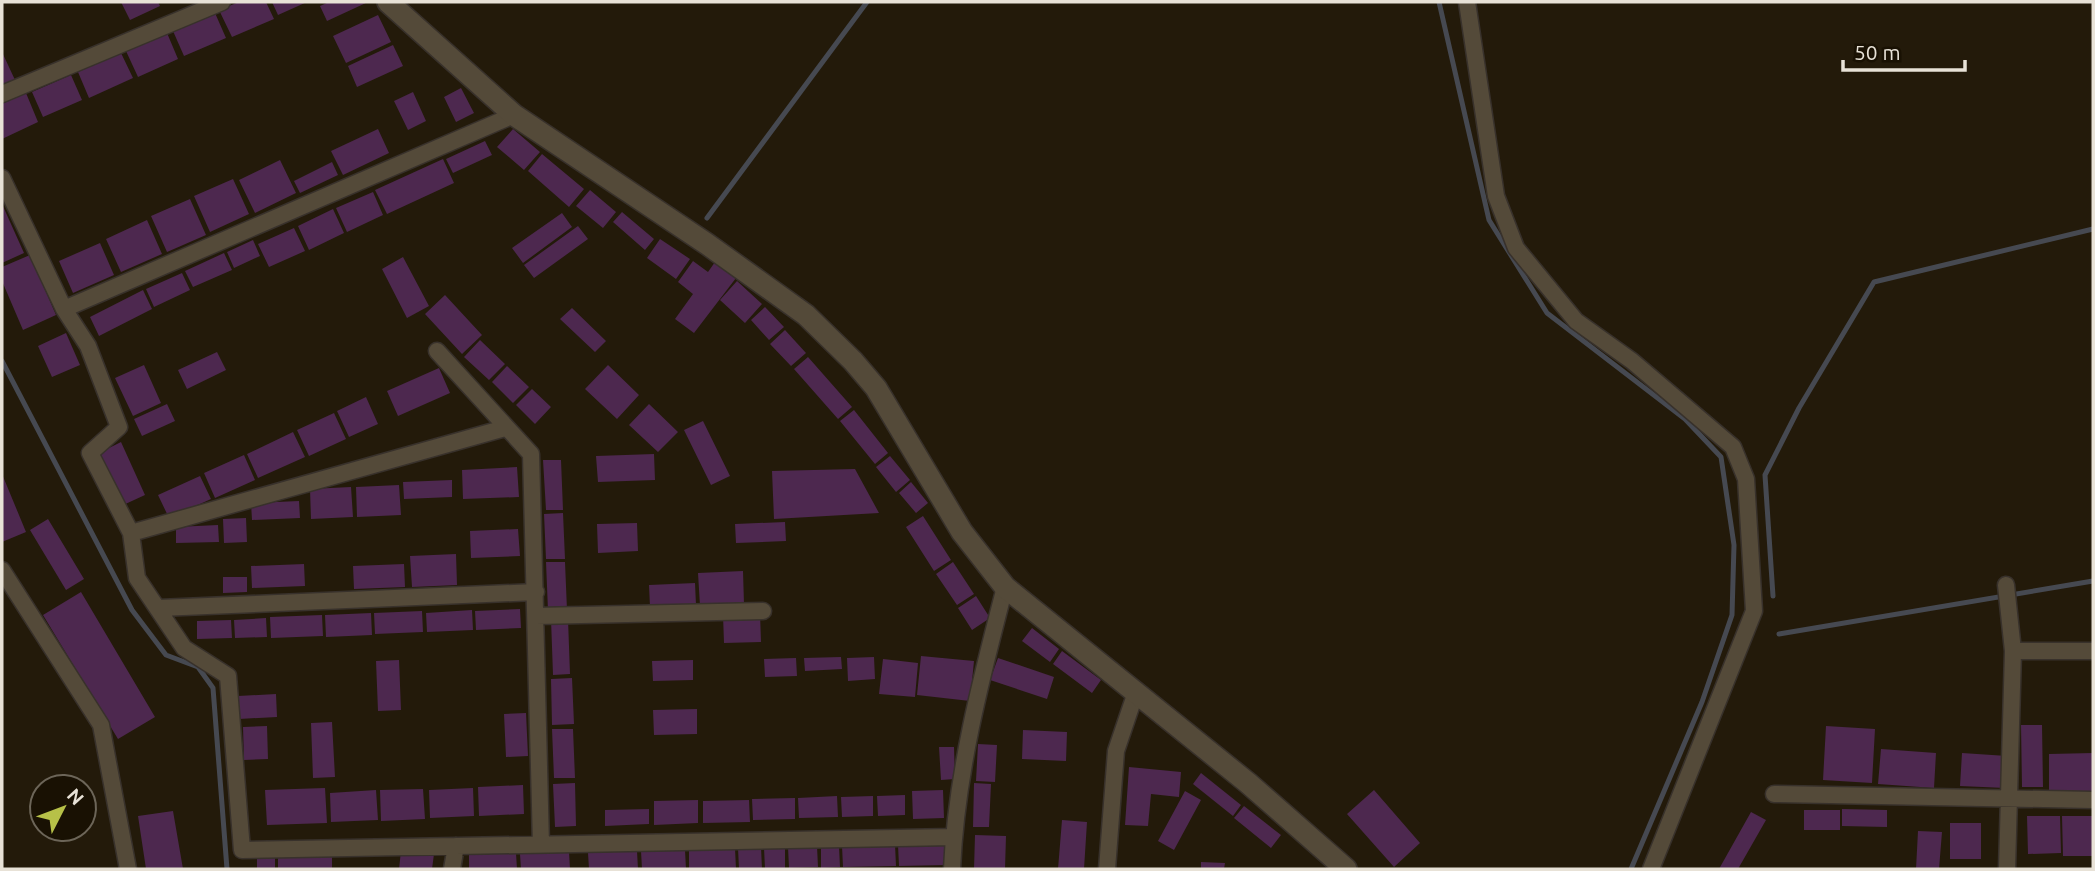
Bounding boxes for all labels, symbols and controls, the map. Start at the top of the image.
scale bar [1843,28,1966,72]
text: 50 m [1854,40,1901,64]
north arrow [28,773,98,843]
text: N [63,784,89,809]

